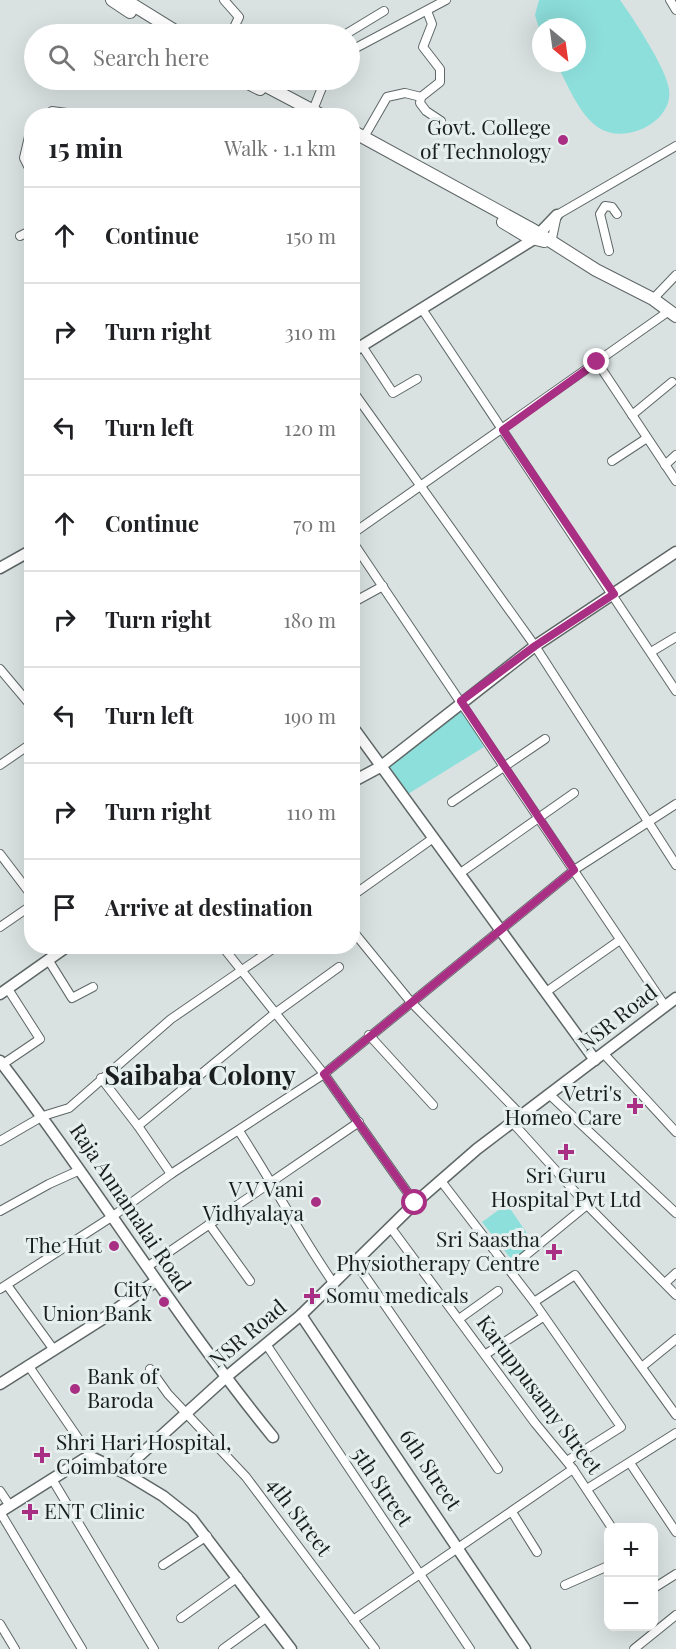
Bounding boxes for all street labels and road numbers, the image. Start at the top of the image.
street label: NSR Road [572,977,662,1056]
street label: Raja Annamalai Road [65,1117,199,1297]
street label: NSR Road [202,1292,291,1373]
street label: Karuppusamy Street [472,1309,610,1479]
street label: 6th Street [394,1423,469,1515]
street label: 5th Street [347,1441,421,1532]
street label: 4th Street [262,1471,340,1561]

